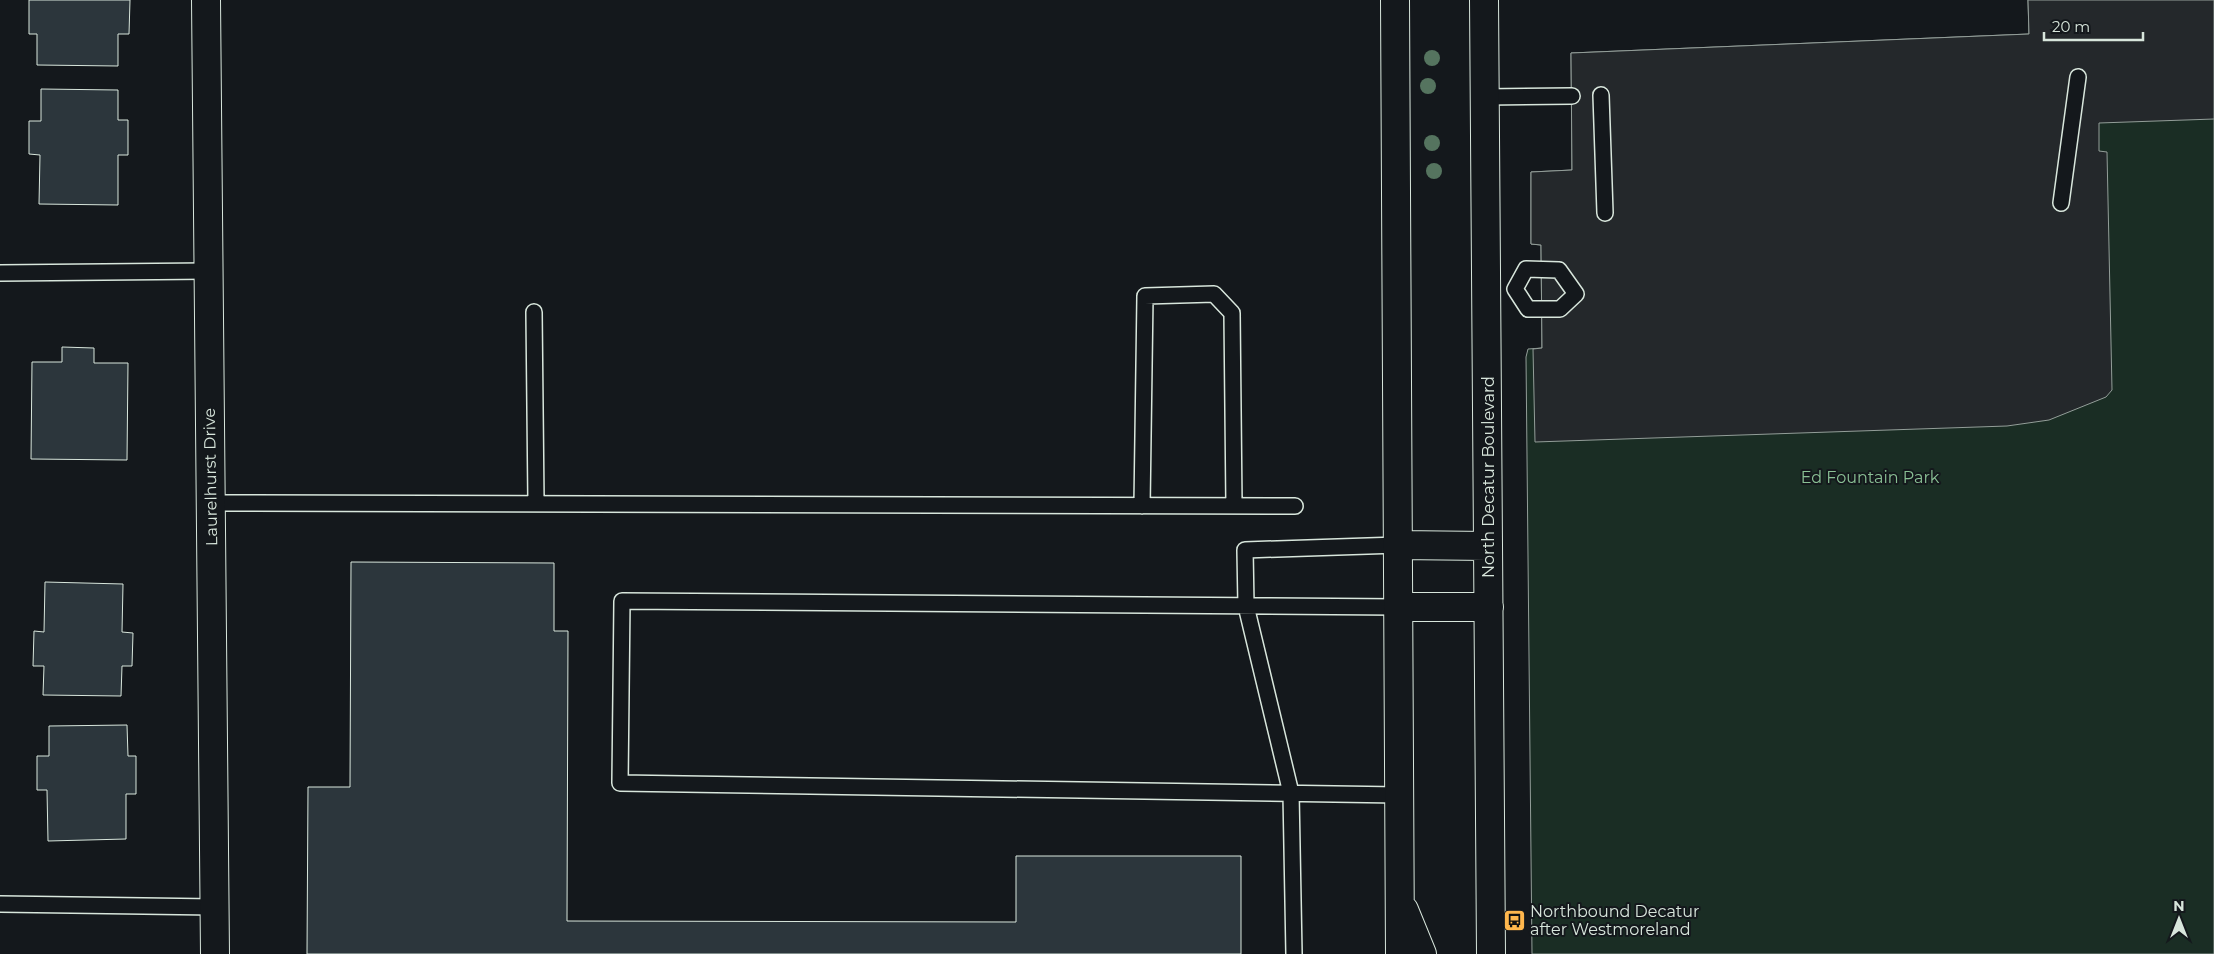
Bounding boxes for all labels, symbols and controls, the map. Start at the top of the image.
scale bar [2044,10,2143,42]
text: 20 m [2052,17,2090,36]
street label: North Decatur Boulevard [1479,376,1498,578]
street label: Laurelhurst Drive [200,408,221,546]
park label: Ed Fountain Park [1801,468,1940,487]
north arrow [2154,894,2204,944]
text: N [2173,897,2185,915]
place label: Northbound Decatur after Westmoreland [1530,902,1700,939]
bus stop icon: Northbound Decatur after Westmoreland [1502,908,1526,932]

